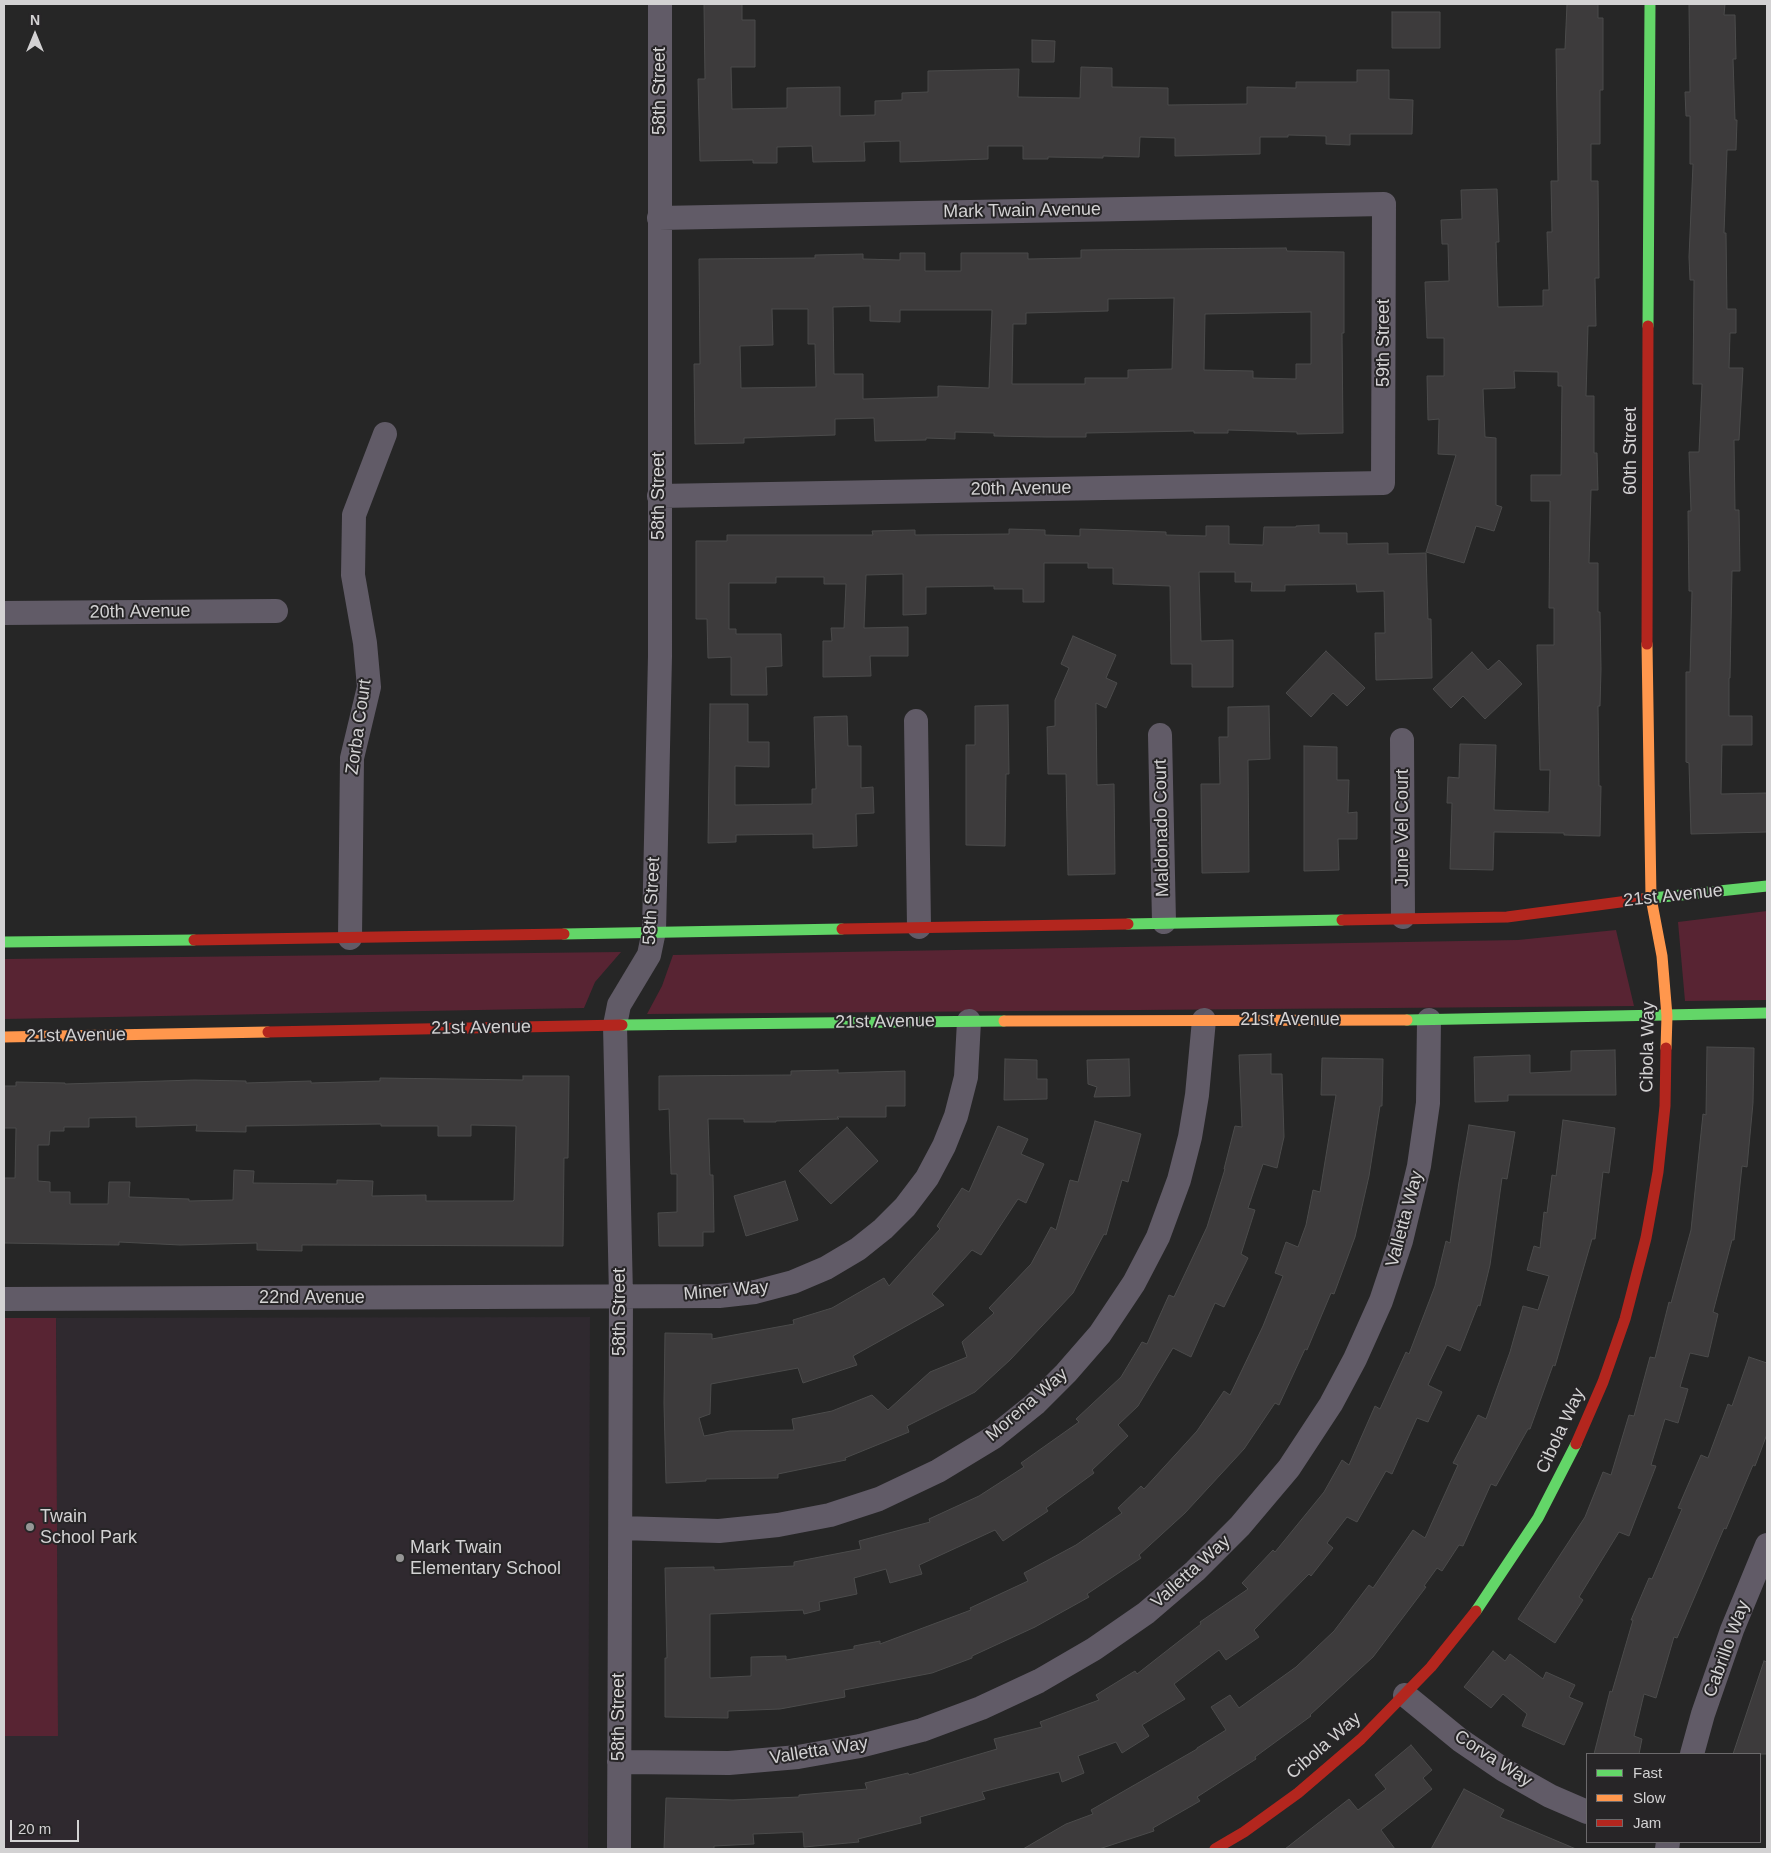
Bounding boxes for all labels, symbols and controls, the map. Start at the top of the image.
north arrow [10,10,60,60]
text: N [30,12,40,28]
street label: 58th Street [649,47,671,135]
street label: Mark Twain Avenue [943,199,1101,223]
street label: 59th Street [1373,299,1395,387]
street label: 60th Street [1620,407,1642,495]
street label: 58th Street [648,452,670,540]
street label: 20th Avenue [970,477,1072,501]
street label: 20th Avenue [89,600,191,624]
street label: Zorba Court [342,678,376,776]
street label: Maldonado Court [1150,759,1174,897]
street label: June Vel Court [1392,769,1414,887]
street label: 58th Street [639,856,665,946]
street label: 21st Avenue [1622,880,1724,912]
street label: Cibola Way [1636,1001,1660,1093]
street label: 21st Avenue [1240,1009,1340,1031]
street label: 21st Avenue [835,1010,935,1034]
street label: 21st Avenue [431,1016,531,1040]
street label: 21st Avenue [26,1024,126,1048]
street label: Valletta Way [1382,1168,1428,1270]
street label: 58th Street [609,1268,631,1356]
street label: Miner Way [683,1277,769,1305]
street label: 22nd Avenue [259,1287,365,1309]
street label: Morena Way [982,1364,1072,1446]
street label: Cibola Way [1532,1385,1590,1477]
place label: Twain School Park [40,1506,137,1548]
marker: Twain School Park [24,1521,36,1533]
street label: Valletta Way [1147,1531,1235,1613]
place label: Mark Twain Elementary School [410,1537,561,1580]
marker: Mark Twain Elementary School [394,1552,406,1564]
street label: Cabrillo Way [1700,1598,1754,1700]
street label: 58th Street [608,1673,630,1761]
street label: Cibola Way [1282,1708,1366,1784]
street label: Corva Way [1450,1726,1536,1792]
street label: Valletta Way [768,1733,870,1769]
legend [1586,1753,1761,1843]
text: Fast [1633,1764,1662,1781]
text: Slow [1633,1789,1666,1806]
scale bar [12,1810,81,1842]
text: Jam [1633,1814,1661,1831]
text: 20 m [18,1820,51,1837]

